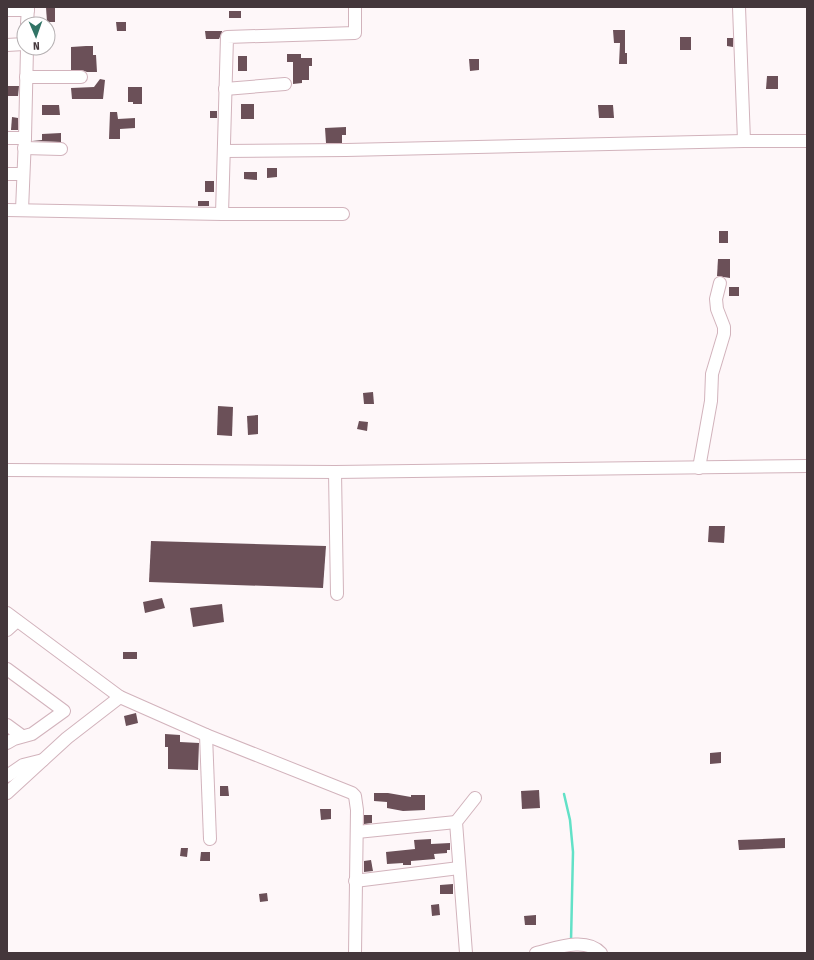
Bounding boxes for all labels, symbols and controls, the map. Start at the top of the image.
north arrow [16,16,56,56]
text: N [33,39,40,52]

